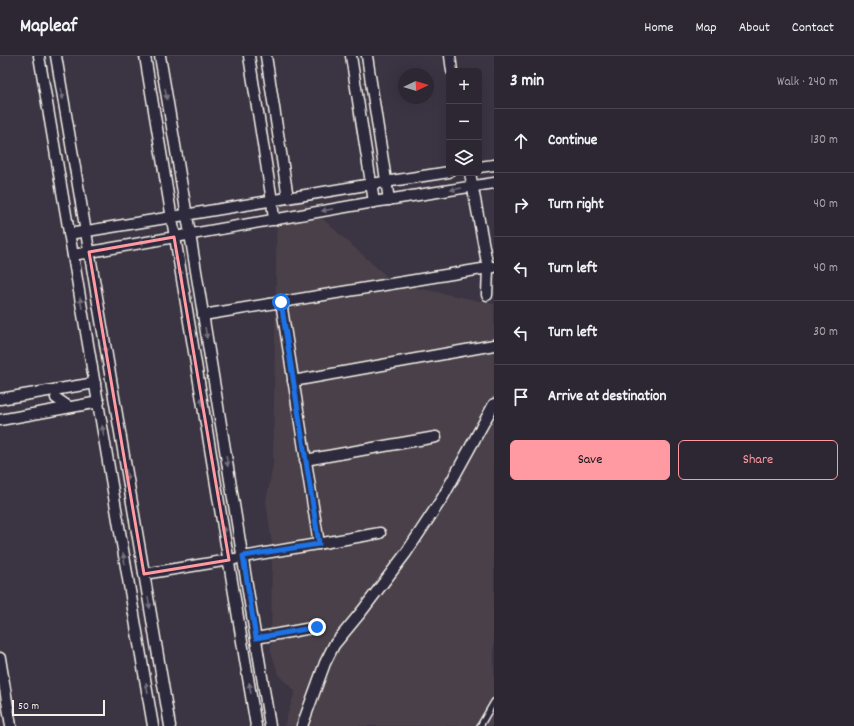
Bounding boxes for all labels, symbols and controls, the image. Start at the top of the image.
text: Mapleaf [20,14,77,41]
text: Home [644,18,673,38]
text: Map [695,18,717,38]
text: About [739,18,770,38]
text: Contact [792,18,834,38]
north arrow [398,68,434,104]
map controls [446,68,482,176]
button: + [446,68,482,104]
text: 3 min [510,70,544,94]
text: Walk · 240 m [777,73,838,92]
one-way arrow [59,88,65,101]
one-way arrow [163,88,169,101]
button: − [446,104,482,140]
icon: ahead [510,130,532,152]
text: Continue [548,130,597,152]
text: 130 m [810,131,838,150]
button: layers [446,140,482,176]
one-way arrow [449,186,462,192]
icon: right [510,194,532,216]
text: Turn right [548,194,604,216]
text: 40 m [814,195,838,214]
one-way arrow [321,208,333,214]
one-way arrow [138,239,150,245]
icon: left [510,258,532,280]
text: Turn left [548,258,597,280]
text: 40 m [814,259,838,278]
one-way arrow [178,269,184,281]
route start [272,293,290,311]
one-way arrow [78,297,84,309]
icon: left [510,322,532,344]
text: Turn left [548,322,597,344]
text: 30 m [813,323,838,342]
one-way arrow [203,327,209,339]
one-way arrow [102,341,108,353]
icon: arrive [510,386,532,408]
text: Arrive at destination [548,386,666,408]
one-way arrow [199,397,205,410]
one-way arrow [100,425,106,437]
button: Save [510,440,670,480]
button: Share [678,440,838,480]
one-way arrow [224,455,230,468]
one-way arrow [124,469,130,481]
one-way arrow [221,526,227,538]
one-way arrow [121,553,127,566]
one-way arrow [146,597,152,609]
route end [308,618,326,636]
one-way arrow [143,681,149,694]
one-way arrow [247,681,253,694]
scale bar [12,698,105,717]
text: 50 m [18,699,39,715]

